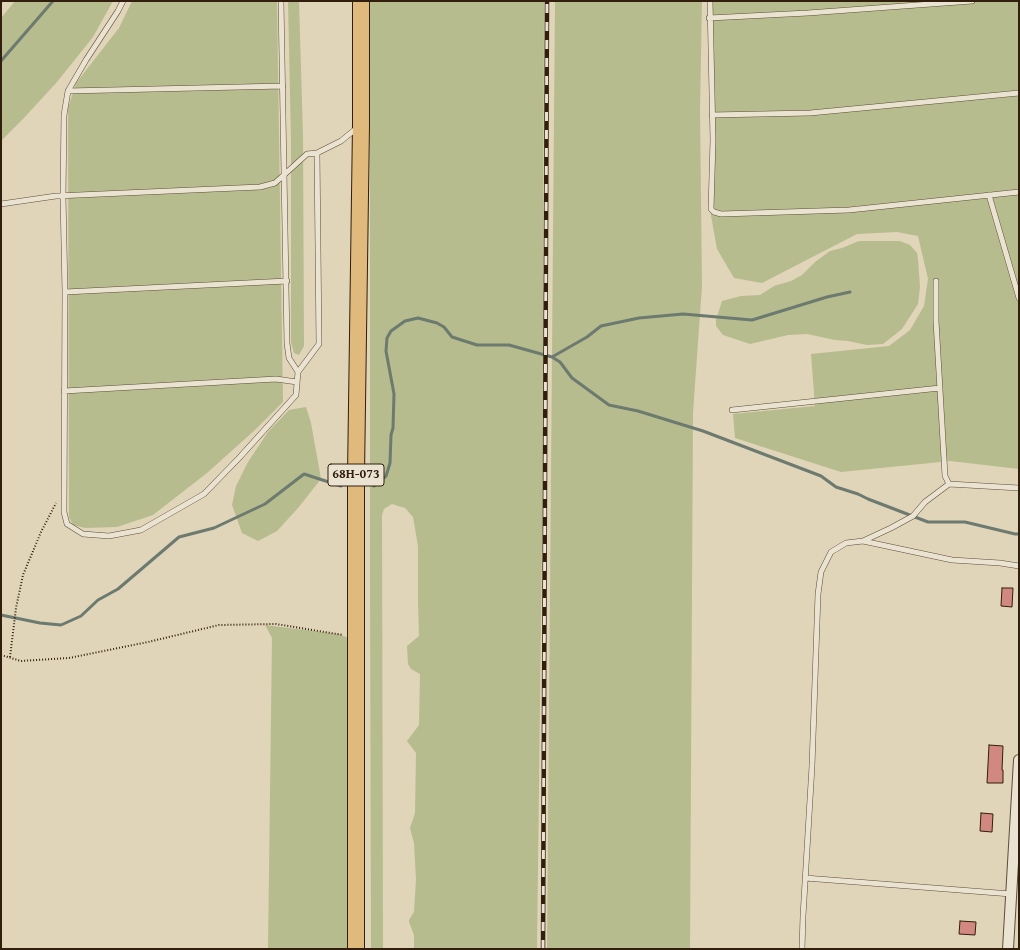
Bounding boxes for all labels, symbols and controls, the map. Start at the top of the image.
road number: 68Н-073 [328,464,384,486]

